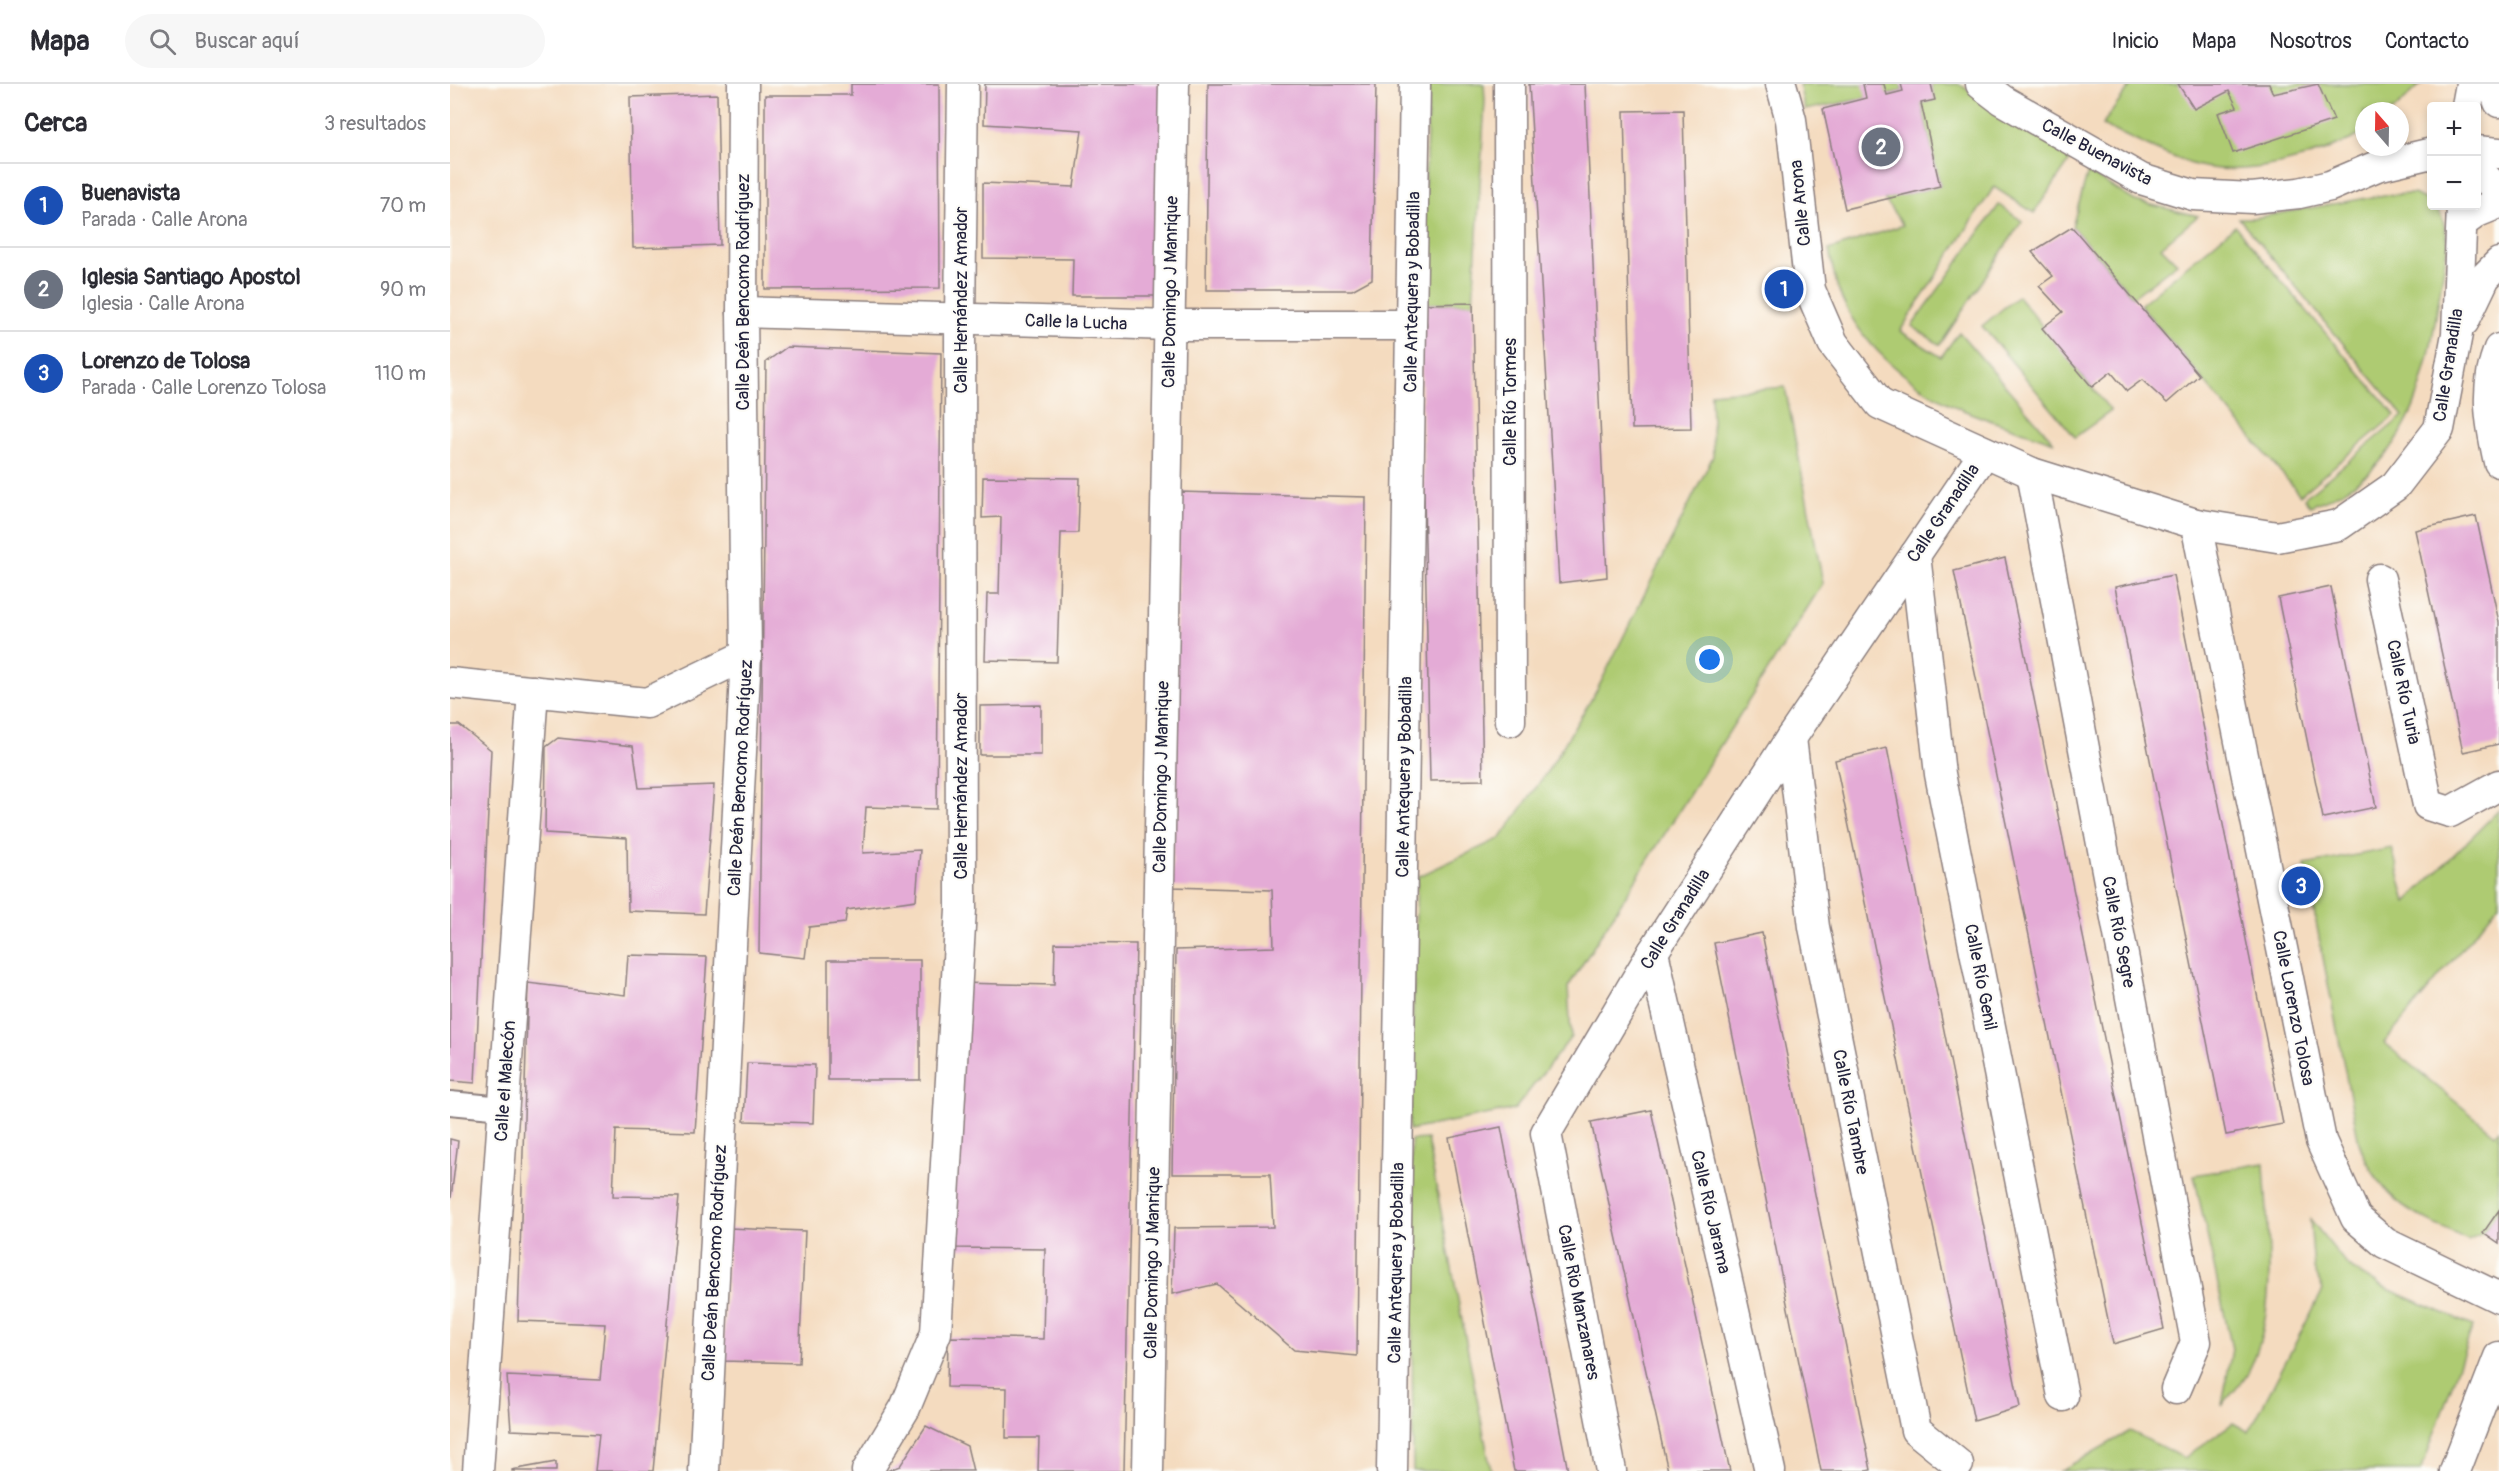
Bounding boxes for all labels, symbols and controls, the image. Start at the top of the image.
search box [125,14,545,68]
text: Mapa [30,24,89,59]
icon: search [146,25,179,58]
text: Buscar aquí [194,27,300,55]
text: Inicio [2112,28,2159,55]
text: Mapa [2192,28,2236,55]
text: Nosotros [2269,28,2352,55]
text: Contacto [2385,28,2469,55]
north arrow [2355,102,2409,156]
map controls [2427,102,2481,210]
button: + [2427,102,2481,156]
text: Cerca [24,107,87,139]
text: 3 resultados [324,111,426,136]
street label: Calle Buenavista [2037,114,2156,191]
pin: 2 [1862,124,1900,170]
button: − [2427,156,2481,210]
street label: Calle Arona [1785,159,1816,247]
street label: Calle Deán Bencomo Rodríguez [732,174,755,410]
text: Buenavista [81,179,180,207]
street label: Calle Antequera y Bobadilla [1399,191,1426,393]
text: 1 [40,193,47,218]
text: 70 m [380,193,426,218]
street label: Calle Domingo J Manrique [1157,195,1184,388]
street label: Calle Hernández Amador [950,206,973,393]
text: Parada · Calle Arona [81,207,247,232]
text: Iglesia Santiago Apostol [81,263,301,291]
pin: 1 [1764,266,1804,312]
text: 2 [38,277,49,302]
text: 90 m [380,277,426,302]
text: Iglesia · Calle Arona [81,291,245,316]
street label: Calle Granadilla [2428,307,2469,423]
street label: Calle la Lucha [1024,309,1128,336]
street label: Calle Río Tormes [1499,338,1522,466]
text: Lorenzo de Tolosa [81,347,250,375]
text: 3 [38,361,49,386]
text: 110 m [375,361,426,386]
text: Parada · Calle Lorenzo Tolosa [81,375,326,400]
street label: Calle Granadilla [1902,459,1985,567]
street label: Calle Río Turia [2381,638,2426,747]
your location [1695,645,1724,674]
street label: Calle Deán Bencomo Rodríguez [723,659,758,897]
street label: Calle Antequera y Bobadilla [1391,676,1418,878]
street label: Calle Domingo J Manrique [1148,680,1175,873]
street label: Calle Hernández Amador [950,692,973,879]
pin: 3 [2282,864,2320,908]
street label: Calle Granadilla [1635,865,1716,974]
street label: Calle Río Segre [2096,874,2141,990]
street label: Calle Río Genil [1959,922,2002,1032]
street label: Calle Lorenzo Tolosa [2267,929,2320,1088]
street label: Calle el Malecón [490,1020,521,1142]
street label: Calle Río Tambre [1827,1048,1874,1177]
street label: Calle Deán Bencomo Rodríguez [697,1144,732,1382]
street label: Calle Río Jarama [1685,1148,1736,1276]
street label: Calle Antequera y Bobadilla [1383,1162,1410,1364]
street label: Calle Domingo J Manrique [1139,1166,1166,1359]
street label: Calle Rio Manzanares [1552,1222,1605,1382]

